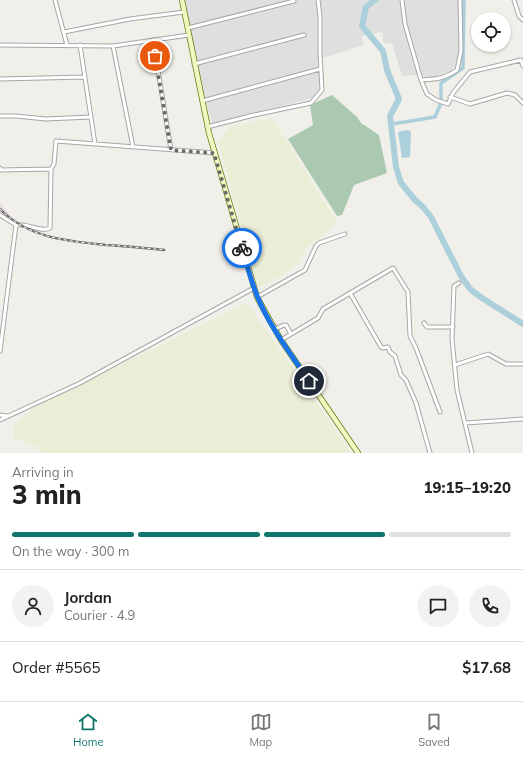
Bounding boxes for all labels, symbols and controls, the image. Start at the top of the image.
map controls [471,12,511,52]
button: locate [471,12,511,52]
pin [138,39,172,73]
icon: bag [144,45,166,67]
courier [222,228,262,268]
icon: bike [231,237,253,259]
pin [292,364,326,398]
icon: home [298,370,320,392]
text: Arriving in [12,464,74,480]
text: 3 min [12,478,82,511]
text: 19:15–19:20 [424,478,511,497]
text: On the way · 300 m [12,543,129,559]
button: person [12,585,54,627]
button: chat [417,585,459,627]
button: phone [469,585,511,627]
text: Jordan [64,588,112,607]
text: Courier · 4.9 [64,607,135,623]
text: Order #5565 [12,658,100,677]
text: $17.68 [462,658,511,677]
tab: Home [73,711,103,749]
tab: Map [249,711,272,749]
tab: Saved [418,711,450,749]

